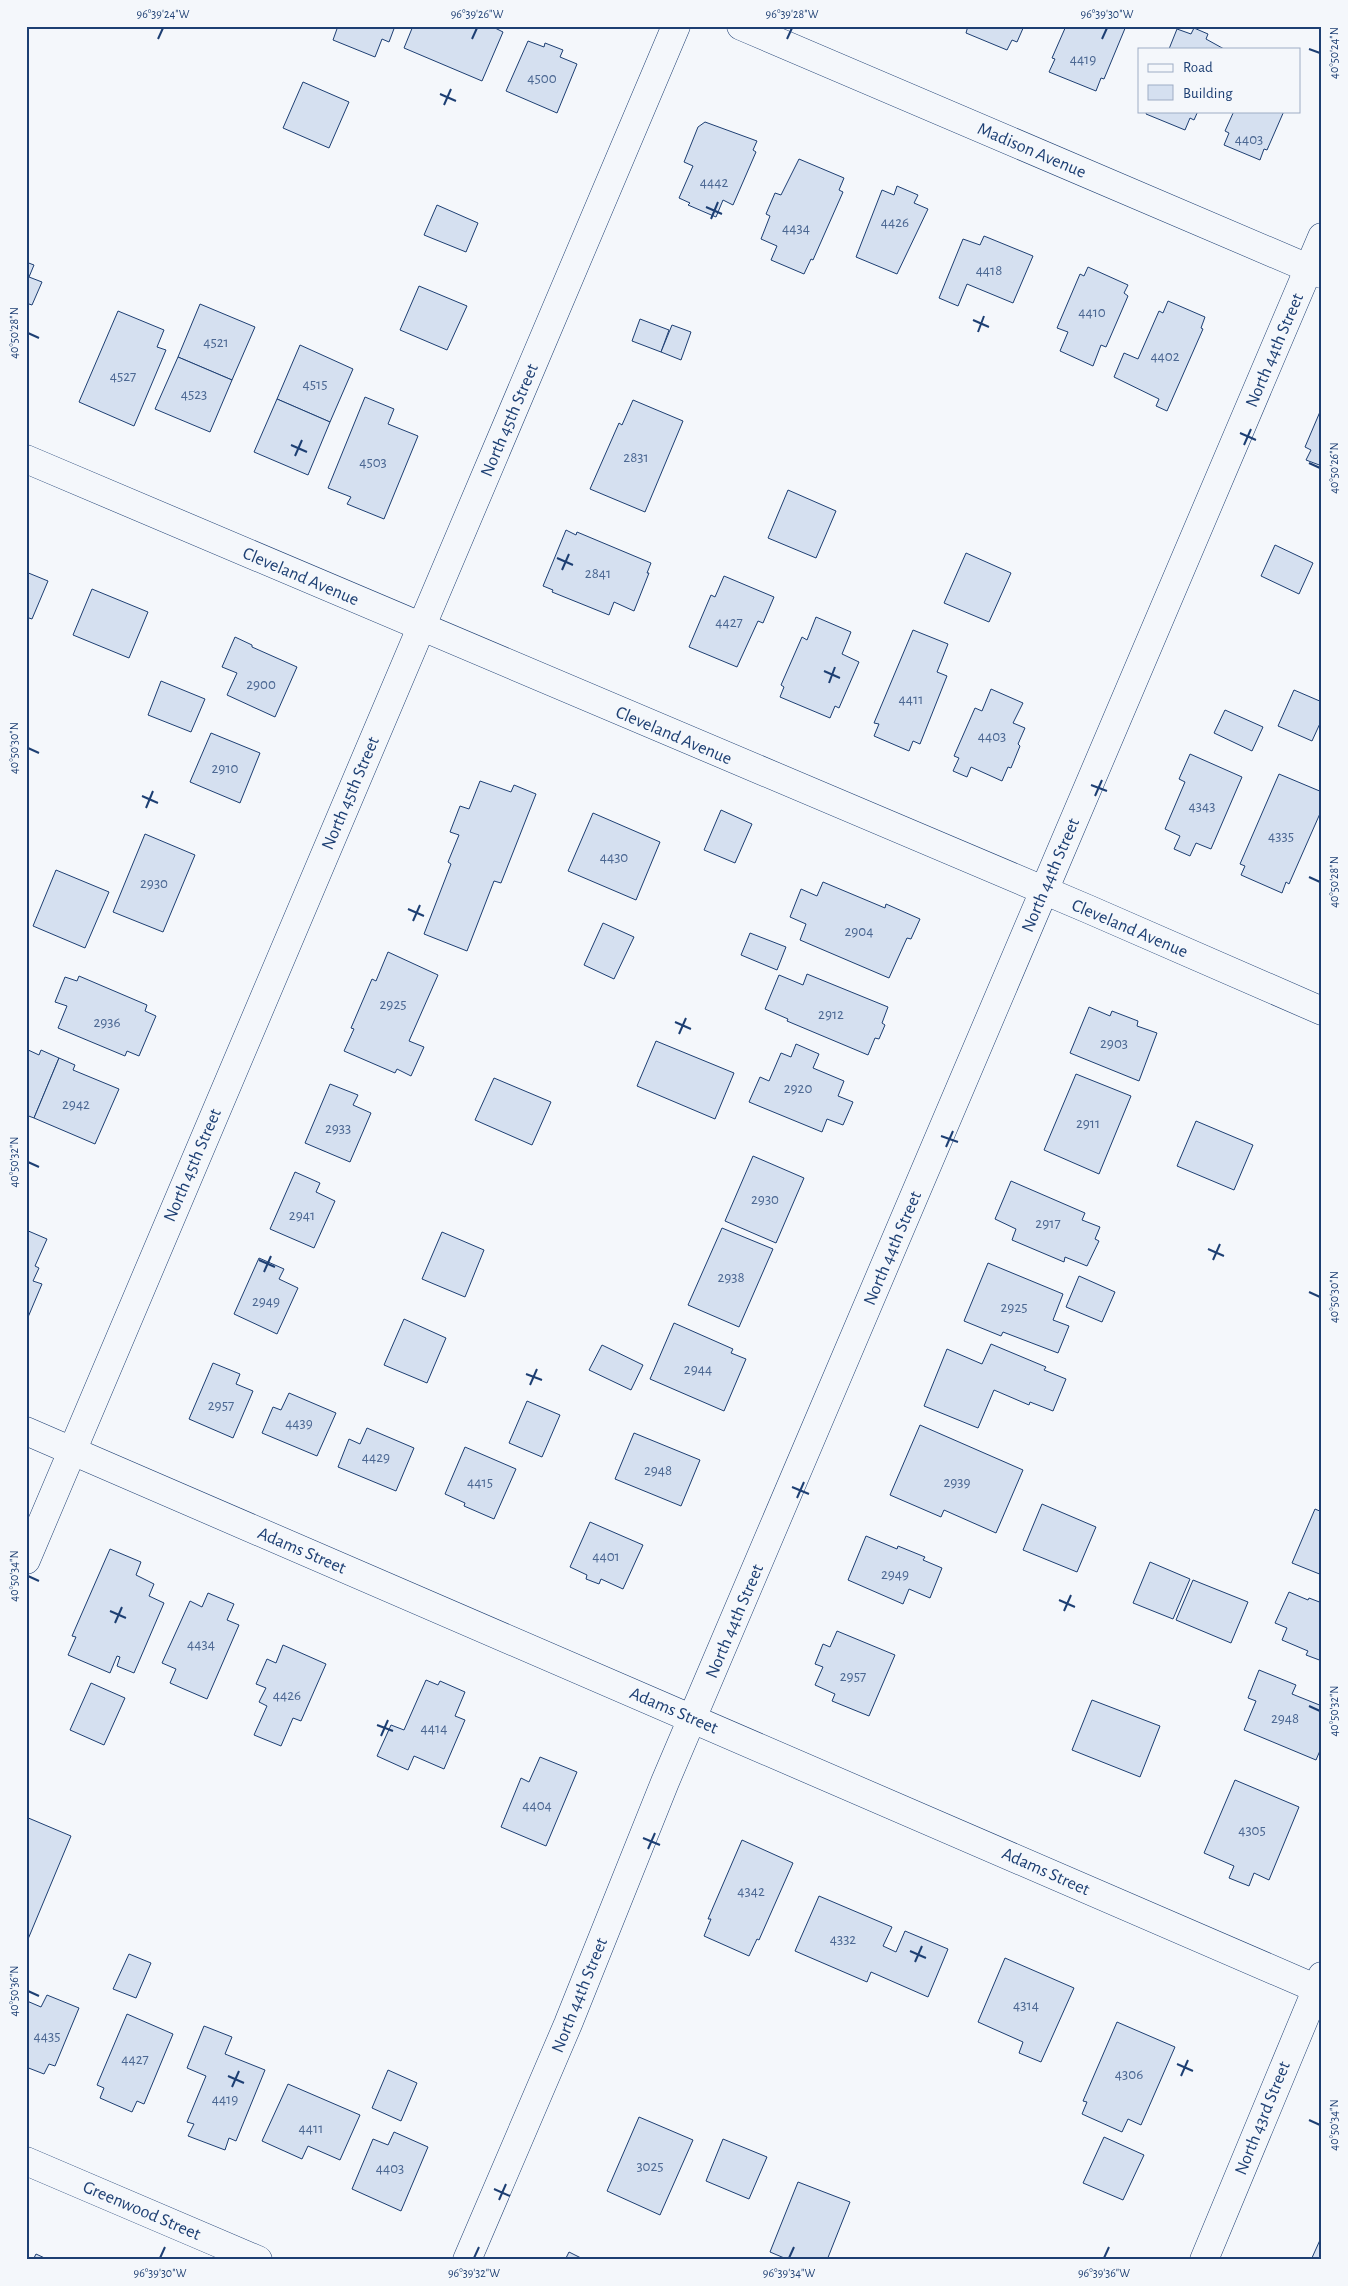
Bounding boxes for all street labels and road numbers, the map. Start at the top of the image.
street label: Madison Avenue [975,120,1089,182]
street label: North 44th Street [1243,290,1307,410]
street label: North 45th Street [478,361,542,480]
street label: Cleveland Avenue [240,544,361,610]
street label: Cleveland Avenue [613,703,734,769]
street label: North 45th Street [319,734,383,853]
street label: North 44th Street [1019,815,1083,935]
street label: Cleveland Avenue [1069,896,1190,962]
street label: North 45th Street [161,1106,225,1225]
street label: North 44th Street [861,1188,925,1308]
street label: Adams Street [255,1524,349,1578]
street label: North 44th Street [703,1561,767,1681]
street label: Adams Street [627,1684,721,1738]
street label: Adams Street [999,1845,1092,1899]
street label: North 44th Street [549,1935,611,2055]
street label: North 43rd Street [1232,2059,1294,2178]
street label: Greenwood Street [80,2178,203,2244]

